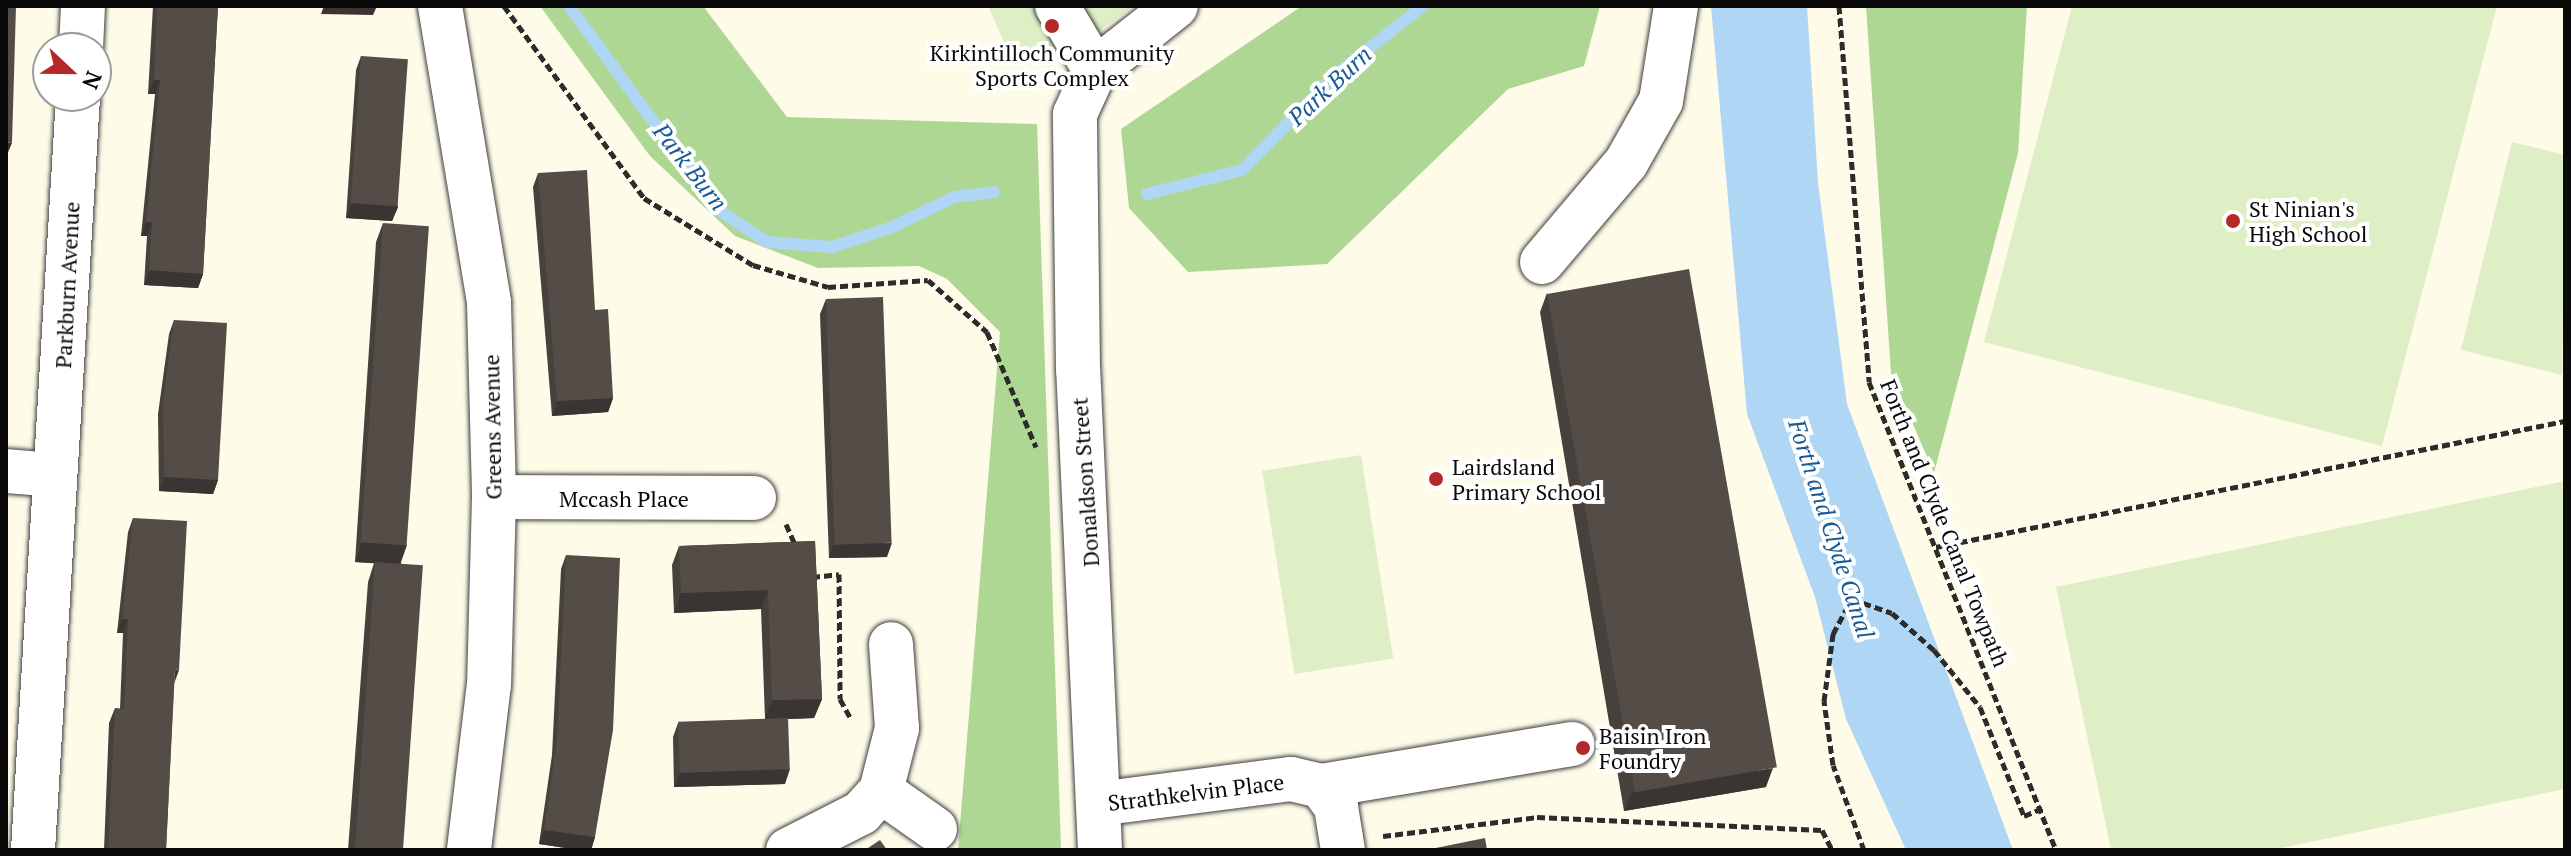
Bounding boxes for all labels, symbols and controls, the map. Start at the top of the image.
marker: Kirkintilloch Community Sports Complex [1043,17,1061,35]
north arrow [32,32,112,112]
place label: Kirkintilloch Community Sports Complex [930,39,1174,90]
water label: Park Burn [1282,40,1378,132]
text: N [76,67,109,94]
water label: Park Burn [647,117,733,217]
place label: St Ninian's High School [2249,195,2367,246]
street label: Parkburn Avenue [49,201,85,369]
marker: St Ninian's High School [2224,212,2242,230]
street label: Greens Avenue [478,354,506,500]
street label: Forth and Clyde Canal Towpath [1875,376,2015,670]
street label: Donaldson Street [1066,397,1104,567]
water label: Forth and Clyde Canal [1782,416,1880,642]
place label: Lairdsland Primary School [1452,453,1601,504]
marker: Lairdsland Primary School [1427,470,1445,488]
street label: Mccash Place [559,486,689,512]
place label: Baisin Iron Foundry [1599,722,1706,774]
marker: Baisin Iron Foundry [1574,739,1592,757]
street label: Strathkelvin Place [1106,768,1286,816]

